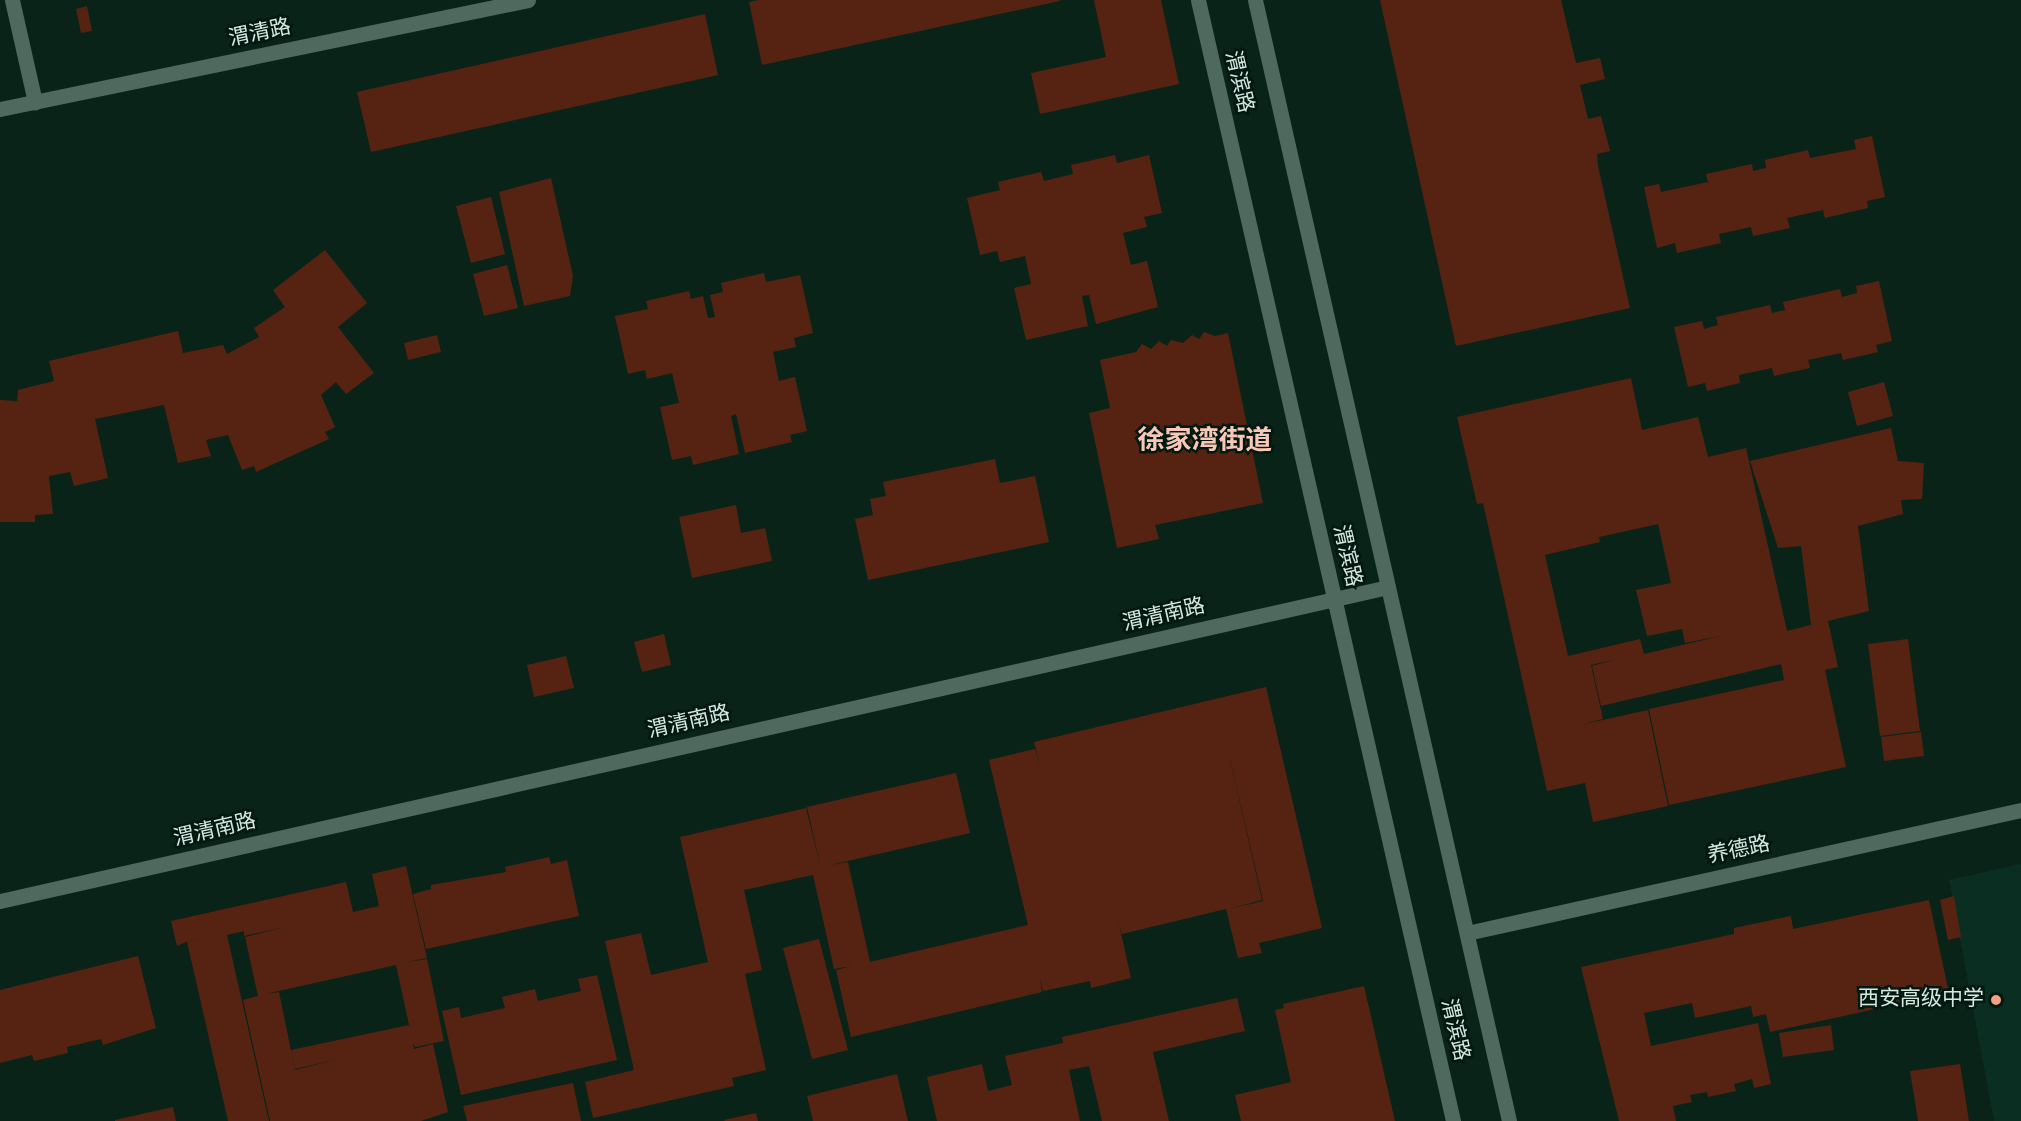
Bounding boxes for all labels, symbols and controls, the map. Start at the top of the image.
street label: 渭清路 [227,15,293,53]
street label: 渭滨路 [1219,48,1257,116]
district label: 徐家湾街道 [1138,427,1272,459]
street label: 渭滨路 [1327,522,1365,590]
street label: 渭清南路 [1120,594,1208,638]
street label: 渭清南路 [645,701,733,745]
street label: 渭清南路 [171,809,259,853]
street label: 养德路 [1706,832,1772,870]
place label: 西安高级中学 [1858,987,1984,1013]
marker: 西安高级中学 [1989,993,2003,1007]
street label: 渭滨路 [1435,996,1473,1064]

